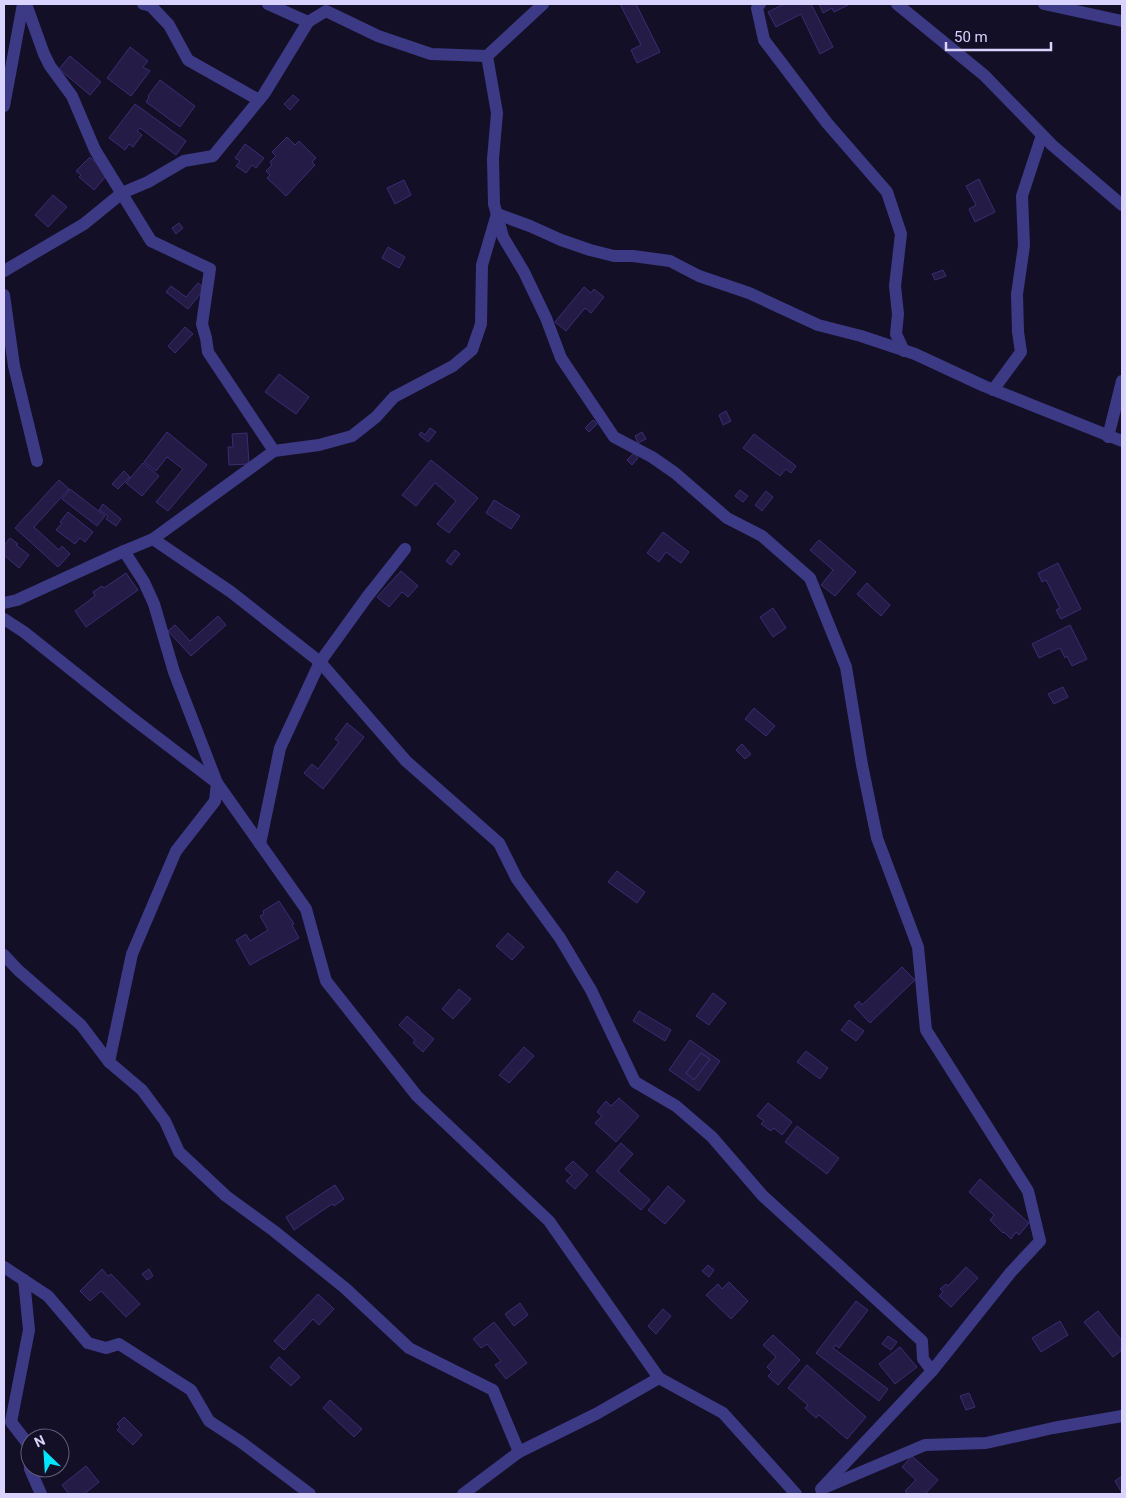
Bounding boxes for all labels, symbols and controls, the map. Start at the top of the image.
scale bar [946,20,1051,52]
text: 50 m [954,28,988,46]
north arrow [20,1428,70,1478]
text: N [32,1432,47,1451]

